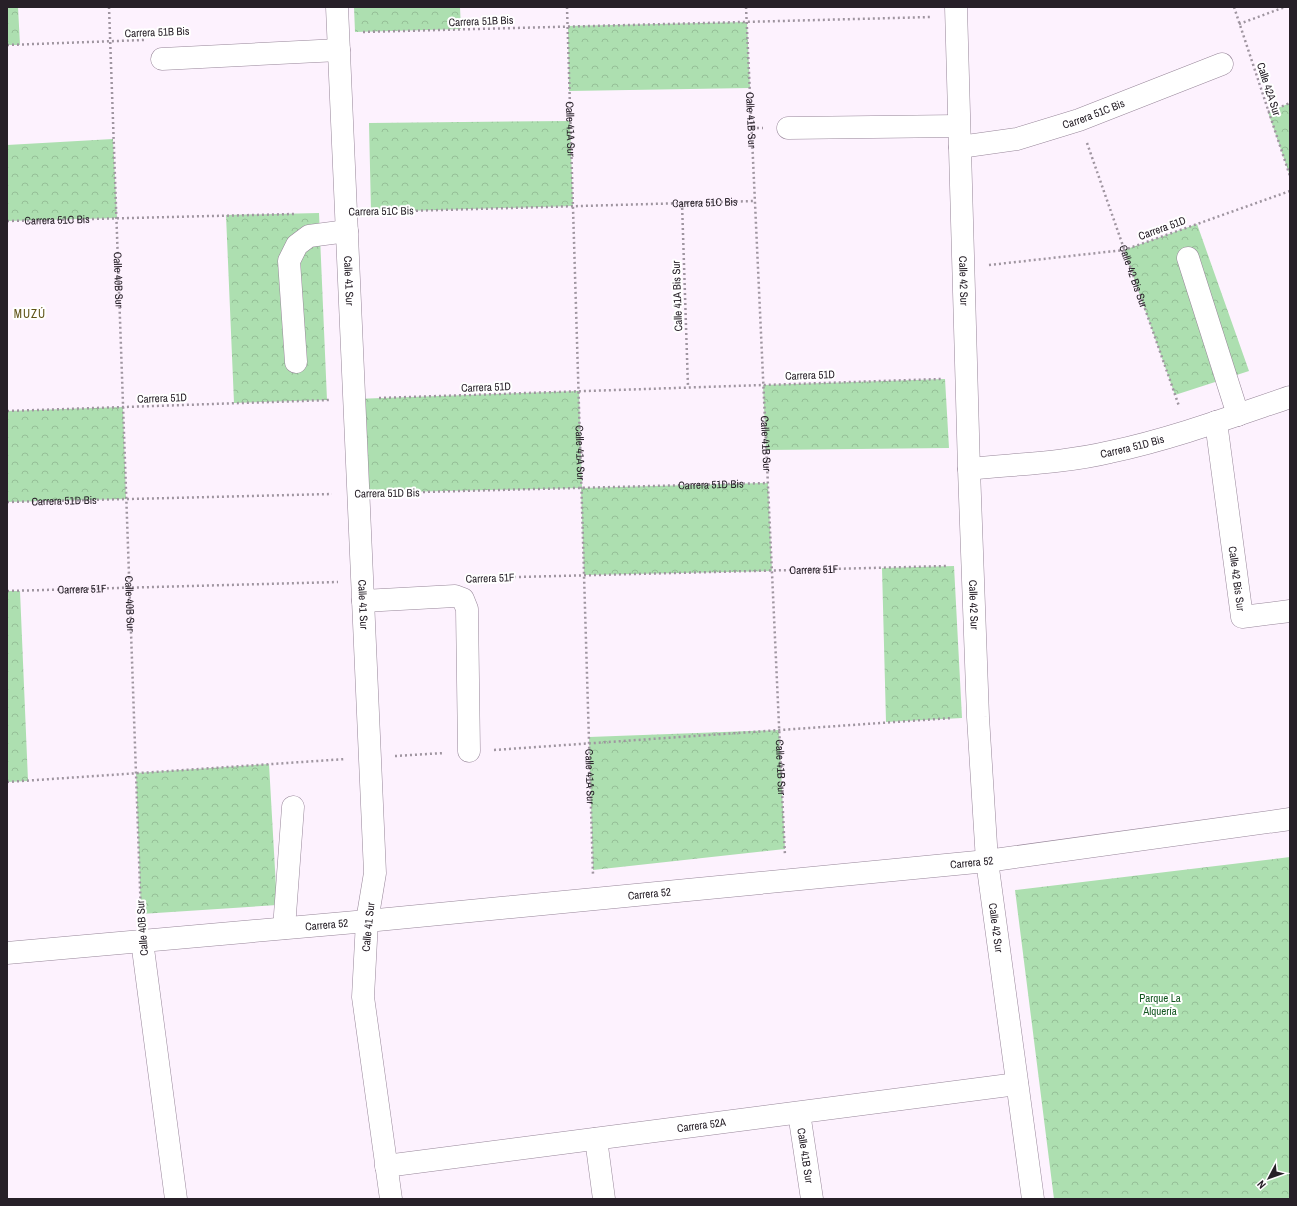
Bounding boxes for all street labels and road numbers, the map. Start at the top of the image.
street label: Carrera 51B Bis [448,13,514,29]
street label: Carrera 51B Bis [124,24,190,40]
street label: Calle 42A Sur [1254,61,1284,117]
street label: Calle 41B Sur [743,92,759,148]
street label: Carrera 51C Bis [1061,96,1127,132]
street label: Calle 41A Sur [563,101,578,157]
street label: Carrera 51C Bis [672,194,738,210]
street label: Carrera 51C Bis [348,203,414,219]
street label: Carrera 51C Bis [24,212,90,228]
street label: Carrera 51D [1136,213,1188,243]
street label: Calle 42 Bis Sur [1116,243,1151,309]
street label: Calle 40B Sur [111,252,127,308]
street label: Calle 41 Sur [341,256,357,306]
street label: Calle 42 Sur [956,256,971,306]
street label: Calle 41A Bis Sur [669,260,685,332]
street label: Carrera 51D [785,367,835,383]
street label: Carrera 51D [461,379,511,395]
street label: Carrera 51D [137,390,187,406]
street label: Calle 41B Sur [758,415,774,472]
street label: Calle 41A Sur [573,425,588,481]
street label: Carrera 51D Bis [1099,432,1166,461]
street label: Carrera 51D Bis [678,477,744,492]
street label: Carrera 51D Bis [354,485,420,501]
street label: Carrera 51D Bis [31,493,97,508]
street label: Calle 42 Bis Sur [1226,545,1248,612]
street label: Carrera 51F [789,562,839,577]
street label: Carrera 51F [465,570,515,586]
street label: Calle 40B Sur [122,575,138,632]
street label: Calle 41 Sur [355,579,371,630]
street label: Calle 42 Sur [966,580,982,630]
street label: Carrera 51F [57,581,107,597]
street label: Calle 41B Sur [773,739,789,795]
street label: Calle 41A Sur [582,749,598,805]
street label: Carrera 52 [950,853,994,872]
street label: Carrera 52 [627,885,671,903]
street label: Calle 40B Sur [133,900,151,956]
street label: Calle 41 Sur [358,902,378,952]
street label: Calle 42 Sur [986,902,1006,953]
street label: Carrera 52 [305,916,349,933]
street label: Carrera 52A [676,1115,728,1135]
street label: Calle 41B Sur [794,1127,817,1184]

